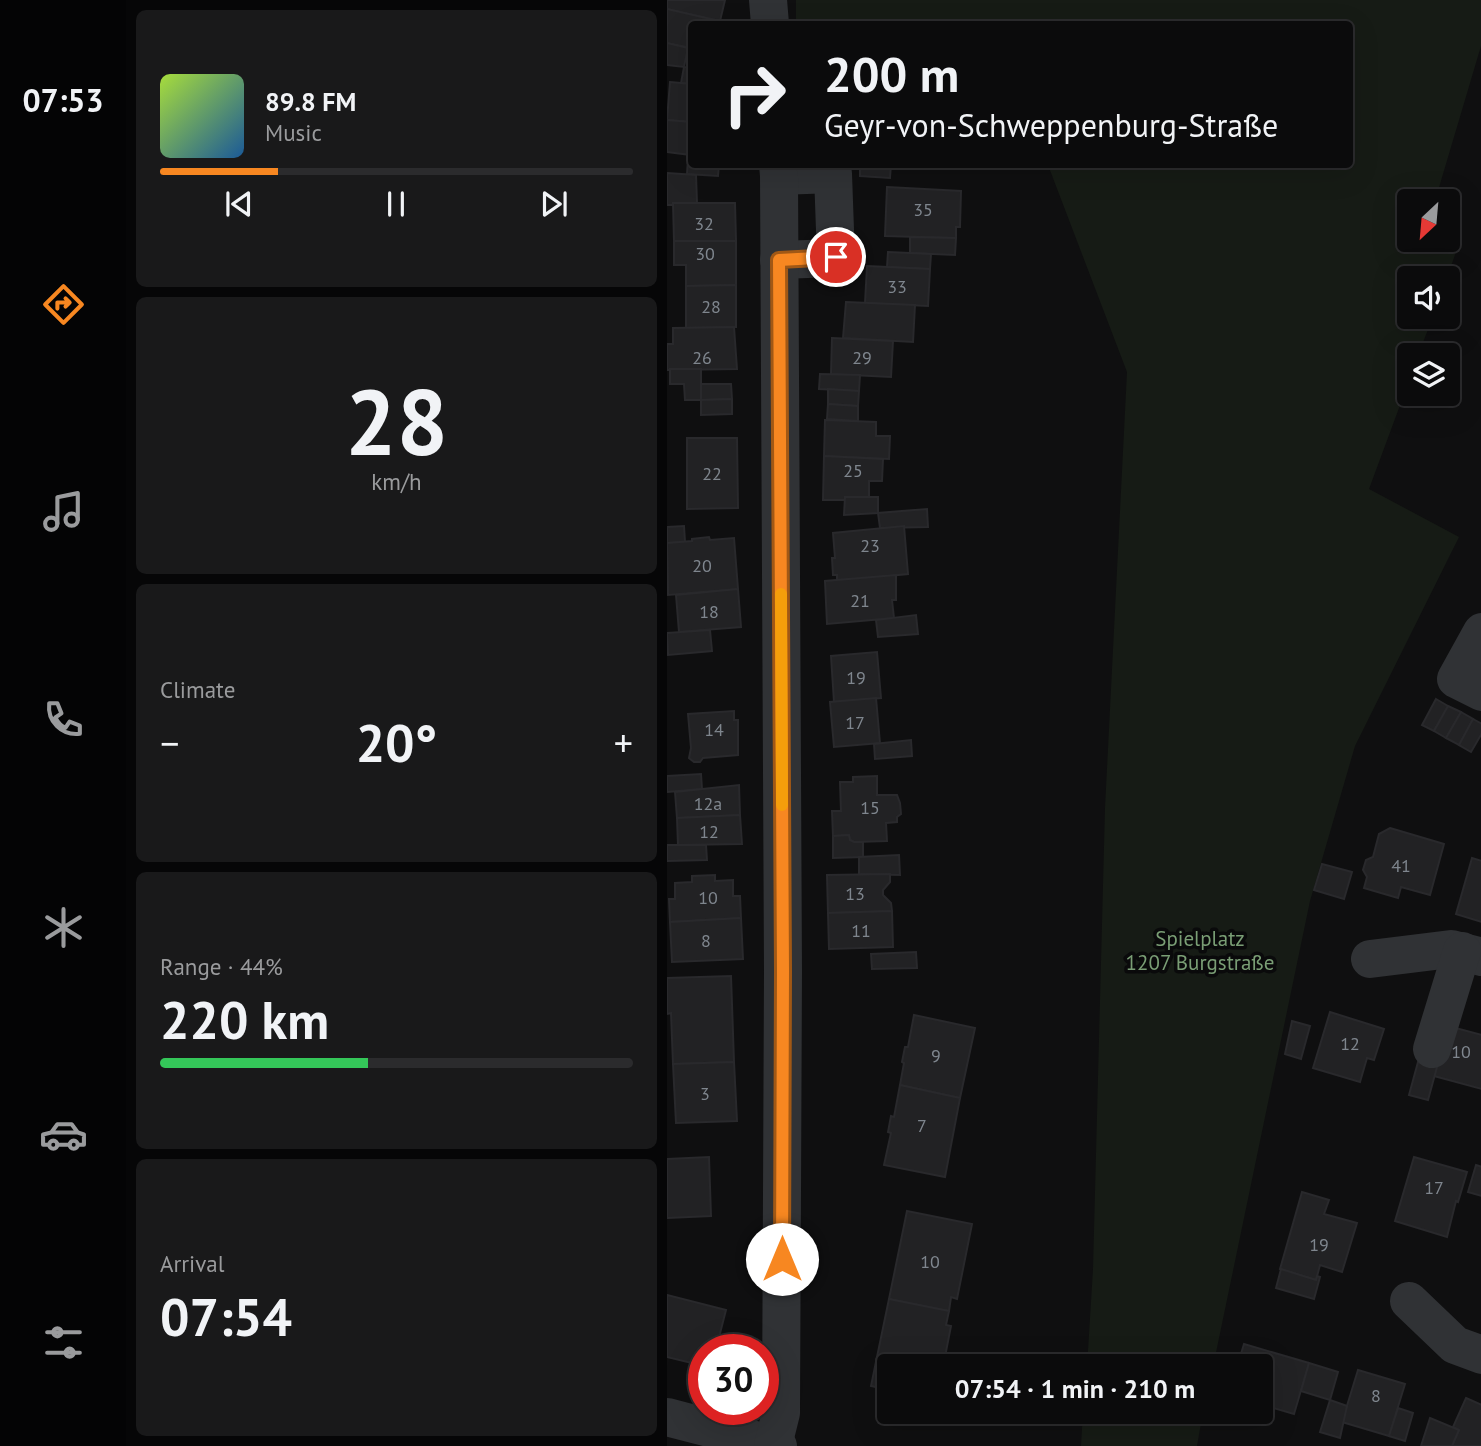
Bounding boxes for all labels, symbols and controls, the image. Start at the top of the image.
text: 200 m [824,42,959,106]
icon: right [709,49,800,140]
text: 07:53 [22,79,104,121]
text: 89.8 FM [265,85,356,118]
text: Geyr-von-Schweppenburg-Straße [824,104,1278,146]
text: Music [265,118,322,147]
icon: previous [220,185,258,223]
icon: pause [377,185,415,223]
icon: next [535,185,573,223]
north arrow [1397,189,1460,252]
map controls [1397,189,1460,406]
house number: 35 [913,198,933,221]
house number: 32 [694,212,714,235]
pin [806,227,866,287]
icon: arrive [817,238,855,276]
house number: 30 [695,242,715,265]
button: sound [1397,266,1460,329]
house number: 33 [887,275,907,298]
icon: directions [39,280,88,329]
house number: 28 [701,295,721,318]
button: layers [1397,343,1460,406]
house number: 26 [692,346,712,369]
house number: 29 [852,346,872,369]
text: 28 [345,362,448,480]
house number: 25 [843,459,863,482]
house number: 22 [702,462,722,485]
text: km/h [371,467,422,496]
icon: music [39,487,88,536]
house number: 23 [860,534,880,557]
house number: 20 [692,554,712,577]
house number: 21 [850,589,870,612]
house number: 18 [699,600,719,623]
house number: 19 [846,666,866,689]
text: Climate [160,675,235,704]
icon: phone [39,695,88,744]
text: 20° [356,709,437,776]
house number: 17 [845,711,865,734]
text: − [160,718,179,767]
text: + [614,718,633,767]
house number: 14 [704,718,724,741]
house number: 12a [694,792,722,815]
house number: 15 [860,796,880,819]
house number: 12 [699,820,719,843]
house number: 41 [1391,854,1411,877]
house number: 13 [845,882,865,905]
house number: 10 [698,886,718,909]
icon: climate [39,903,88,952]
house number: 11 [851,919,871,942]
park label: Spielplatz 1207 Burgstraße [1126,925,1274,976]
house number: 8 [701,929,711,952]
text: Range · 44% [160,952,283,981]
text: 220 km [160,986,329,1053]
house number: 12 [1340,1032,1360,1055]
house number: 10 [1451,1040,1471,1063]
house number: 9 [931,1044,941,1067]
house number: 3 [700,1082,710,1105]
icon: car [39,1110,88,1159]
house number: 7 [917,1114,927,1137]
house number: 17 [1424,1176,1444,1199]
position arrow [745,1222,819,1296]
house number: 19 [1309,1233,1329,1256]
text: Arrival [160,1249,224,1278]
house number: 10 [920,1250,940,1273]
text: 07:54 [160,1283,292,1350]
icon: filters [39,1318,88,1367]
speed limit sign: 30 [688,1334,779,1425]
text: 07:54 · 1 min · 210 m [955,1372,1195,1405]
house number: 8 [1371,1384,1381,1407]

